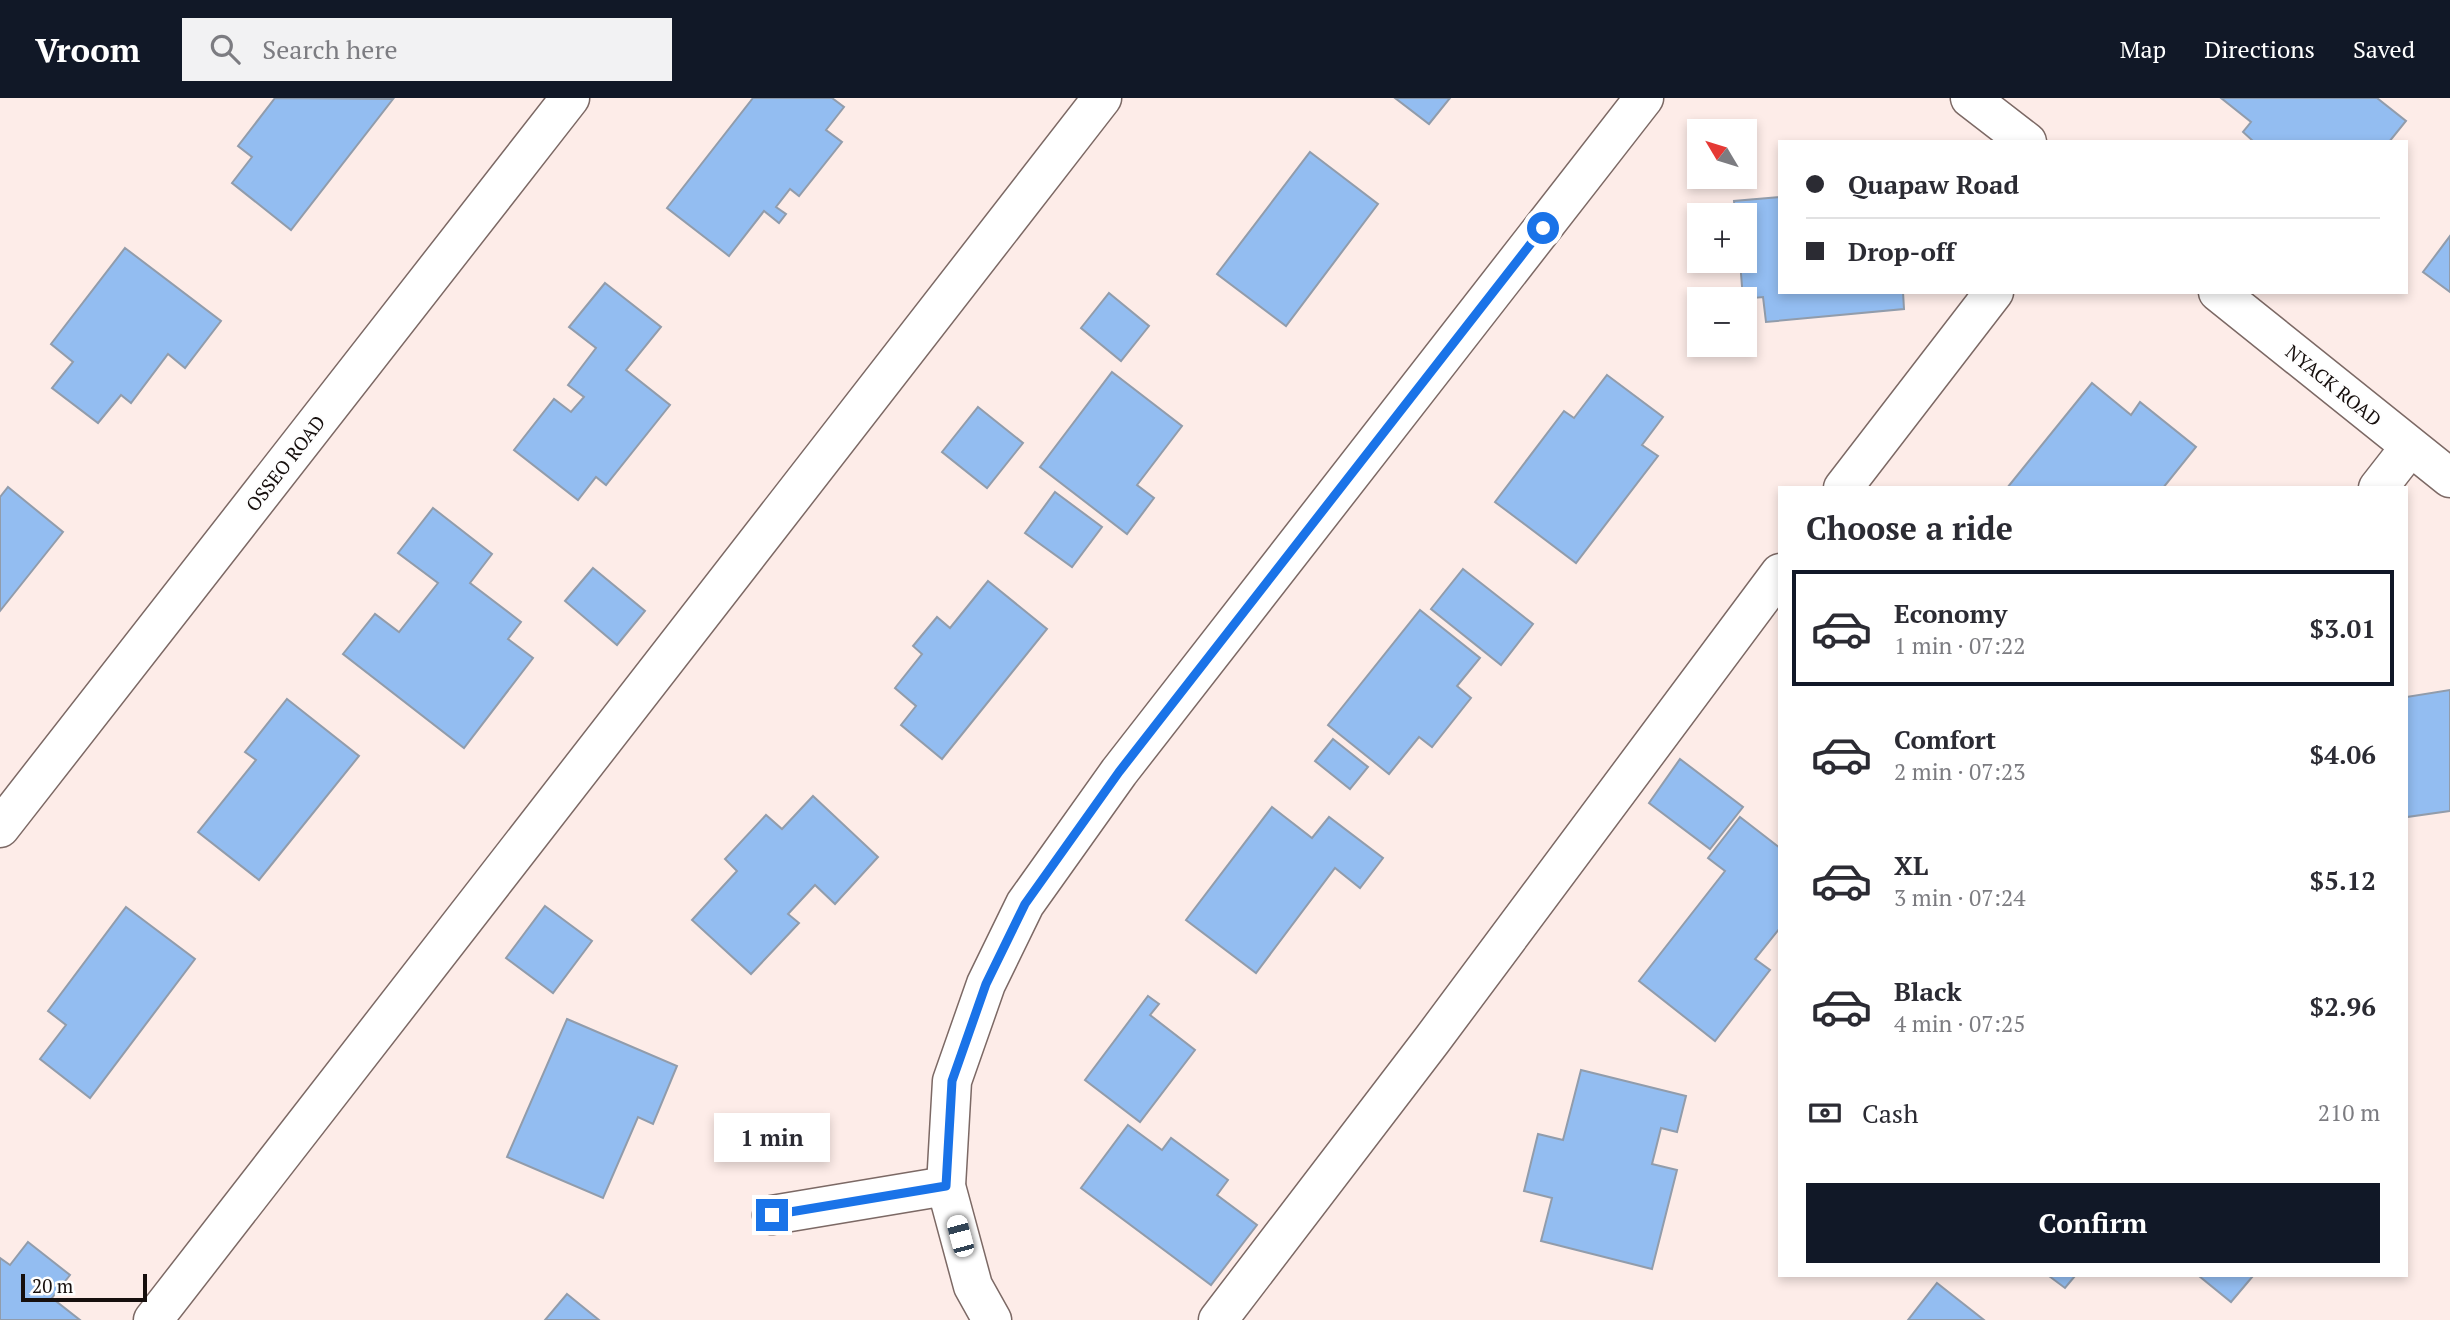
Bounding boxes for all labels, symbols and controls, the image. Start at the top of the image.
search box [182,18,672,81]
text: Vroom [35,28,140,71]
icon: search [206,30,244,68]
text: Search here [262,32,397,66]
text: Map [2120,33,2166,65]
text: Directions [2204,33,2315,65]
text: Saved [2353,33,2415,65]
north arrow [1687,119,1757,189]
map controls [1687,119,1757,357]
text: Quapaw Road [1848,167,2019,201]
button: + [1687,203,1757,273]
route start [1527,212,1559,244]
text: Drop-off [1848,234,1955,268]
button: − [1687,287,1757,357]
street label: NYACK ROAD [2281,339,2387,431]
street label: OSSEO ROAD [240,410,330,516]
text: Choose a ride [1806,507,2013,549]
text: Economy [1894,596,2007,630]
icon: car [1810,597,1873,660]
text: $3.01 [2310,611,2376,645]
text: 1 min · 07:22 [1894,630,2026,661]
text: Comfort [1894,722,1996,756]
icon: car [1810,723,1873,786]
text: $4.06 [2310,737,2376,771]
text: 2 min · 07:23 [1894,756,2026,787]
text: XL [1894,848,1928,882]
icon: car [1810,849,1873,912]
text: $5.12 [2310,863,2376,897]
text: 3 min · 07:24 [1894,882,2026,913]
text: Black [1894,974,1962,1008]
icon: car [1810,975,1873,1038]
text: $2.96 [2310,989,2376,1023]
text: 4 min · 07:25 [1894,1008,2026,1039]
icon: cash [1806,1094,1844,1132]
text: Cash [1862,1096,1918,1130]
text: 210 m [2318,1097,2380,1128]
callout: 1 min [714,1114,830,1162]
text: 1 min [741,1122,803,1153]
button: Confirm [1806,1183,2380,1263]
route end [756,1199,788,1231]
car [945,1213,976,1259]
scale bar [21,1271,147,1303]
text: 20 m [32,1273,73,1298]

